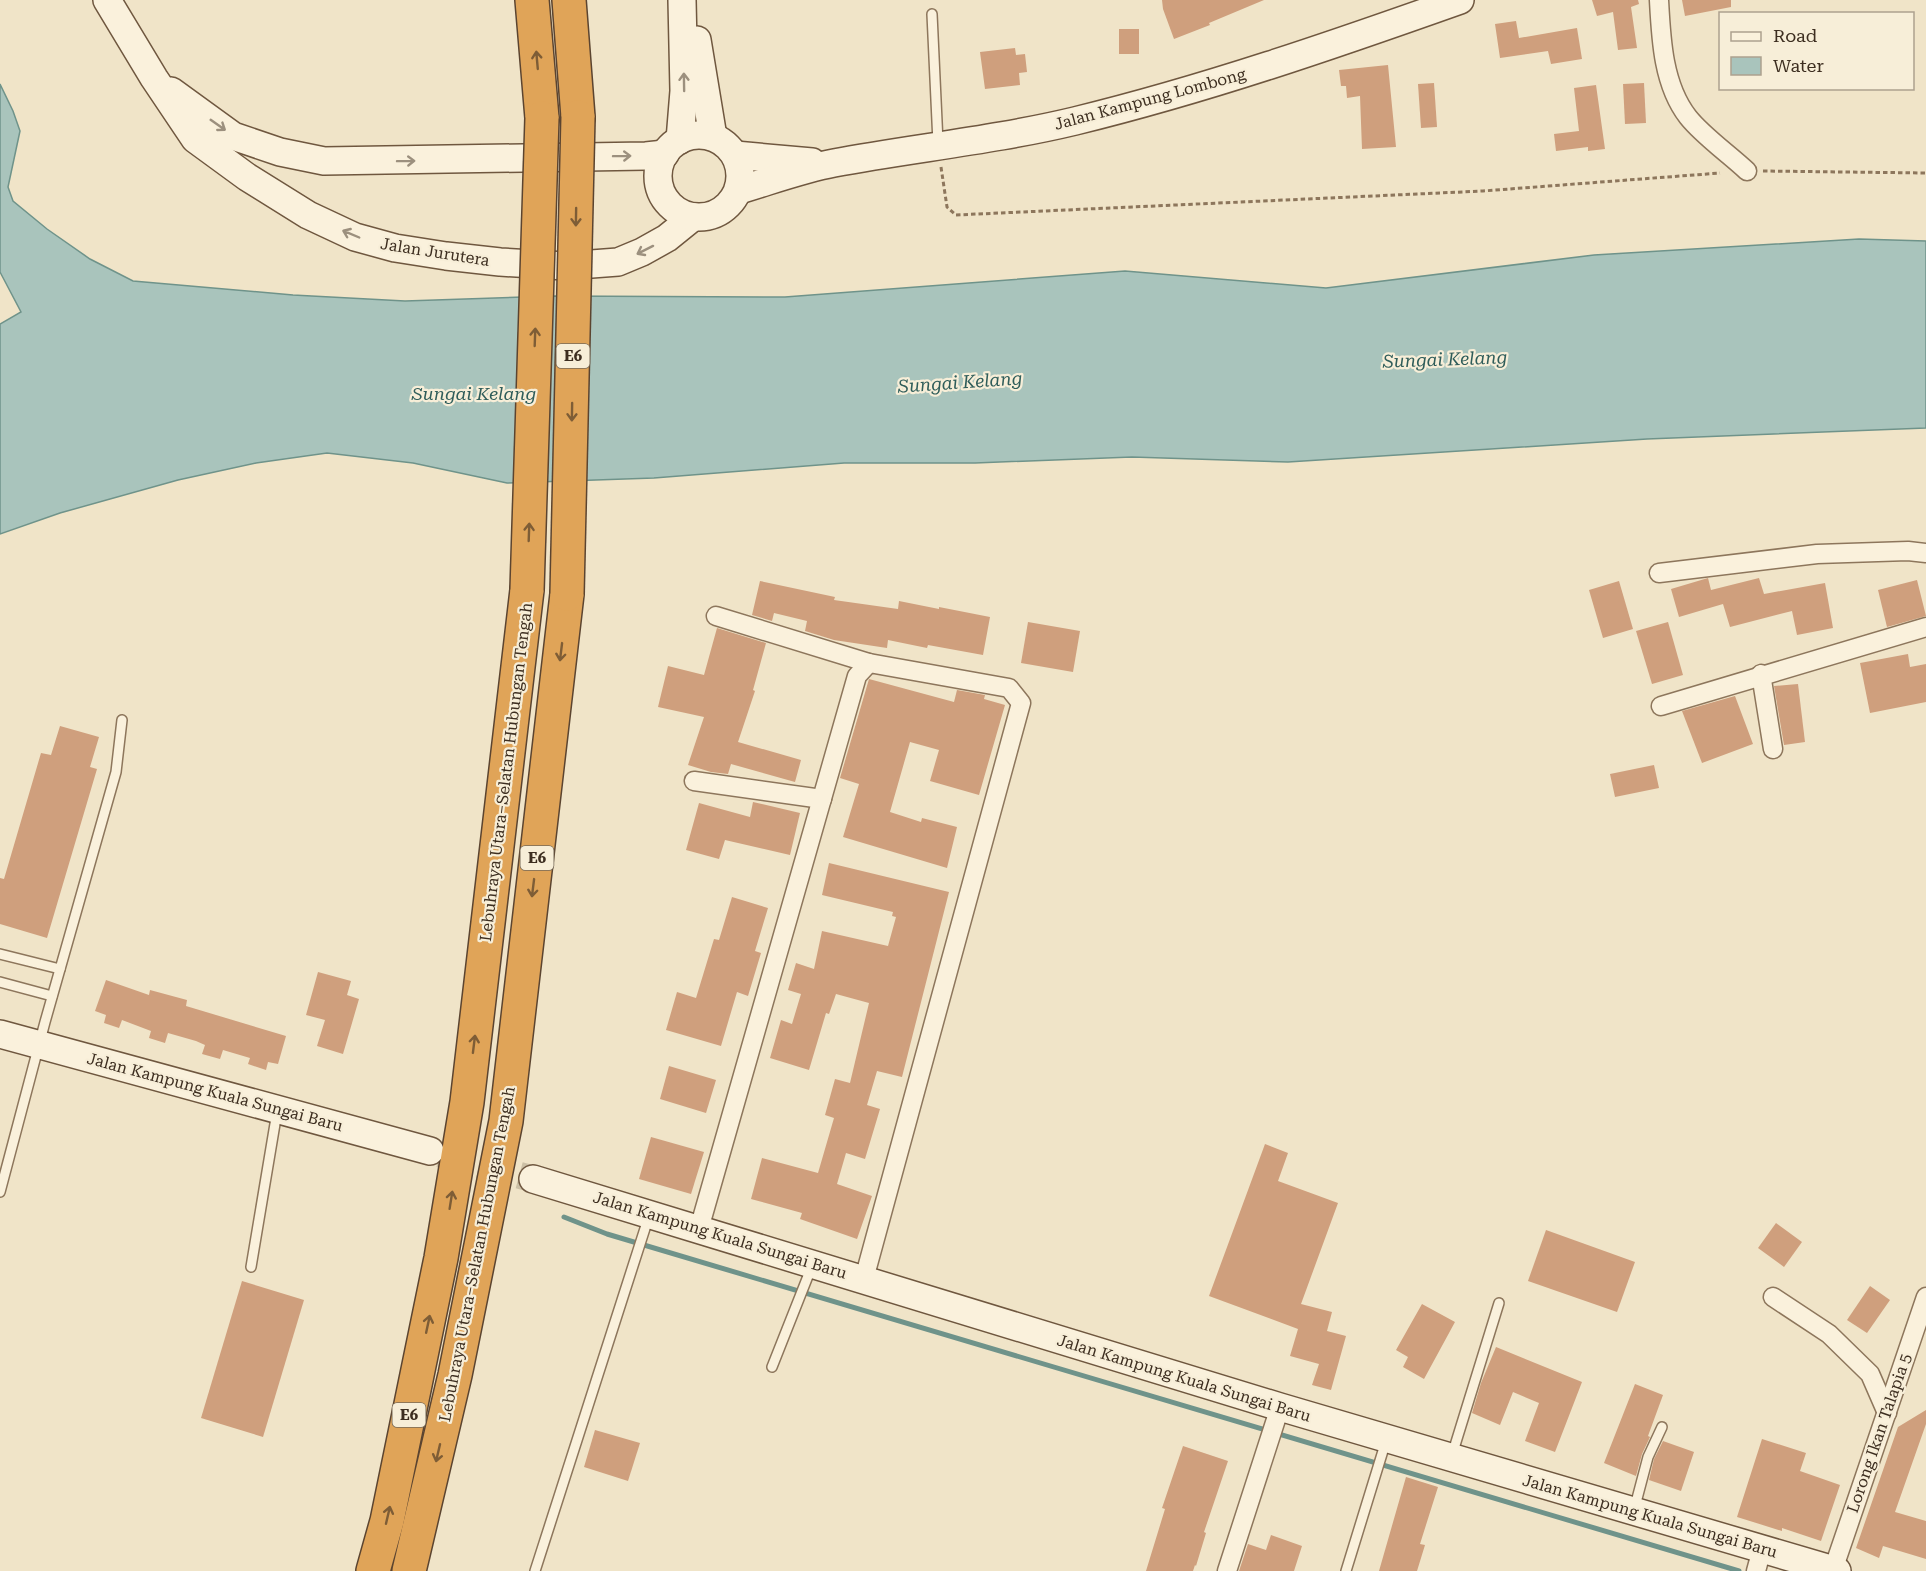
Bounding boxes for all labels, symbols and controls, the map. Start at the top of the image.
legend [1719,12,1914,90]
text: Road [1773,25,1818,46]
one-way arrow [531,50,542,70]
text: Water [1773,55,1824,76]
street label: Jalan Kampung Lombong [1052,64,1249,134]
one-way arrow [678,72,689,92]
one-way arrow [209,119,226,131]
one-way arrow [611,150,631,162]
one-way arrow [395,155,415,167]
one-way arrow [570,207,582,227]
one-way arrow [342,228,360,240]
street label: Jalan Jurutera [379,234,491,270]
one-way arrow [636,245,654,256]
one-way arrow [530,328,541,348]
road number: E6 [556,344,590,368]
water label: Sungai Kelang [1381,346,1508,372]
water label: Sungai Kelang [896,367,1023,397]
water label: Sungai Kelang [411,383,536,404]
one-way arrow [566,402,577,422]
one-way arrow [524,523,535,543]
street label: Lebuhraya Utara–Selatan Hubungan Tengah [476,601,536,943]
one-way arrow [555,642,566,662]
road number: E6 [520,846,554,870]
one-way arrow [528,877,539,897]
one-way arrow [469,1035,480,1055]
street label: Jalan Kampung Kuala Sungai Baru [85,1049,345,1135]
street label: Lebuhraya Utara–Selatan Hubungan Tengah [435,1085,519,1423]
street label: Jalan Kampung Kuala Sungai Baru [591,1187,849,1283]
one-way arrow [445,1191,456,1210]
one-way arrow [423,1314,434,1334]
street label: Jalan Kampung Kuala Sungai Baru [1055,1330,1313,1426]
street label: Lorong Ikan Talapia 5 [1843,1351,1915,1515]
road number: E6 [392,1403,426,1427]
one-way arrow [431,1443,443,1462]
street label: Jalan Kampung Kuala Sungai Baru [1520,1470,1780,1562]
one-way arrow [383,1505,394,1525]

